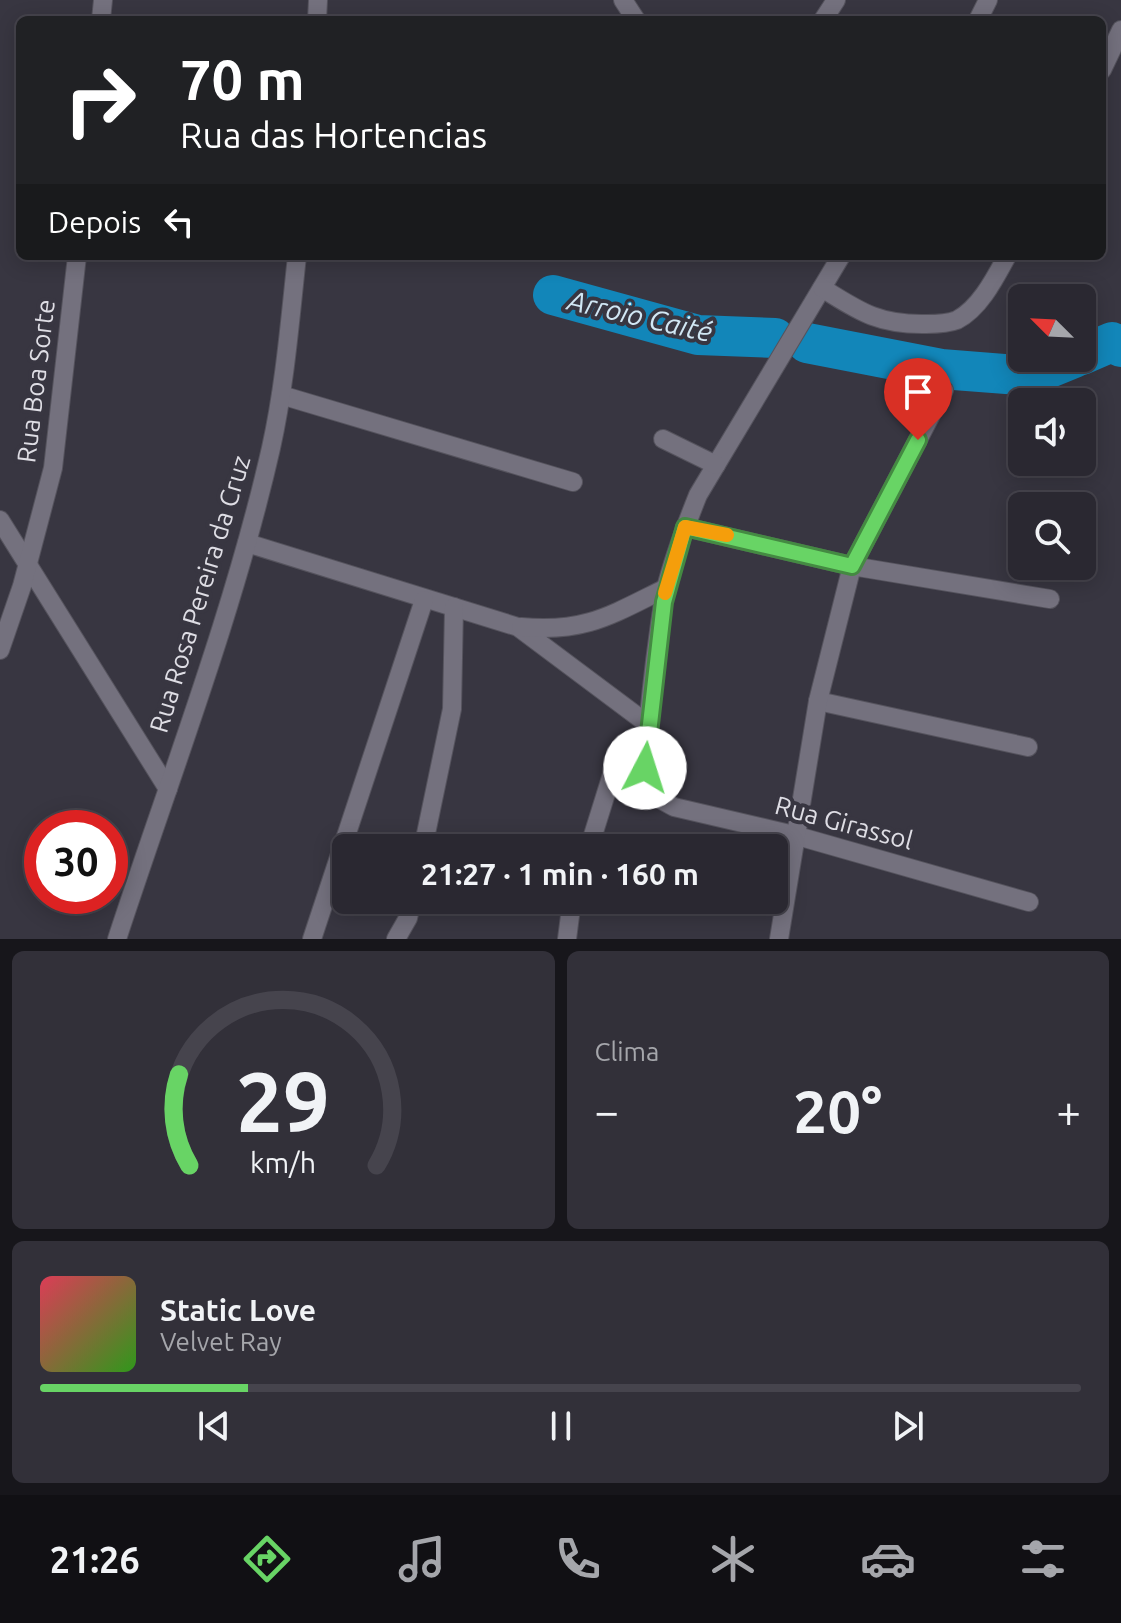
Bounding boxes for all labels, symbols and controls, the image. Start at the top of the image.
icon: right [48,48,152,152]
text: 70 m [180,48,305,111]
text: Rua das Hortencias [180,114,487,155]
icon: left [157,200,201,244]
text: Depois [48,205,141,239]
water label: Arroio Caité [563,283,715,347]
north arrow [1008,284,1096,372]
map controls [1008,284,1096,580]
street label: Rua Boa Sorte [11,297,60,464]
pin [884,358,952,440]
icon: arrive [896,370,940,414]
button: sound [1008,388,1096,476]
street label: Rua Rosa Pereira da Cruz [143,452,256,736]
button: search [1008,492,1096,580]
position arrow [603,726,687,810]
street label: Rua Girassol [772,790,916,855]
speed limit sign: 30 [24,810,128,914]
text: 21:27 · 1 min · 160 m [421,857,699,891]
text: Clima [595,1037,659,1066]
text: 29 [236,1054,330,1148]
text: 20° [793,1077,882,1144]
text: − [595,1086,619,1135]
text: + [1056,1086,1081,1135]
text: km/h [250,1146,316,1178]
text: Static Love [160,1293,316,1327]
text: Velvet Ray [160,1327,282,1356]
icon: previous [192,1404,236,1448]
icon: pause [539,1404,583,1448]
icon: next [886,1404,930,1448]
icon: directions [239,1531,295,1587]
icon: music [394,1531,450,1587]
icon: phone [550,1531,606,1587]
icon: climate [705,1531,761,1587]
icon: car [860,1531,916,1587]
icon: filters [1015,1531,1071,1587]
text: 21:26 [50,1539,140,1580]

